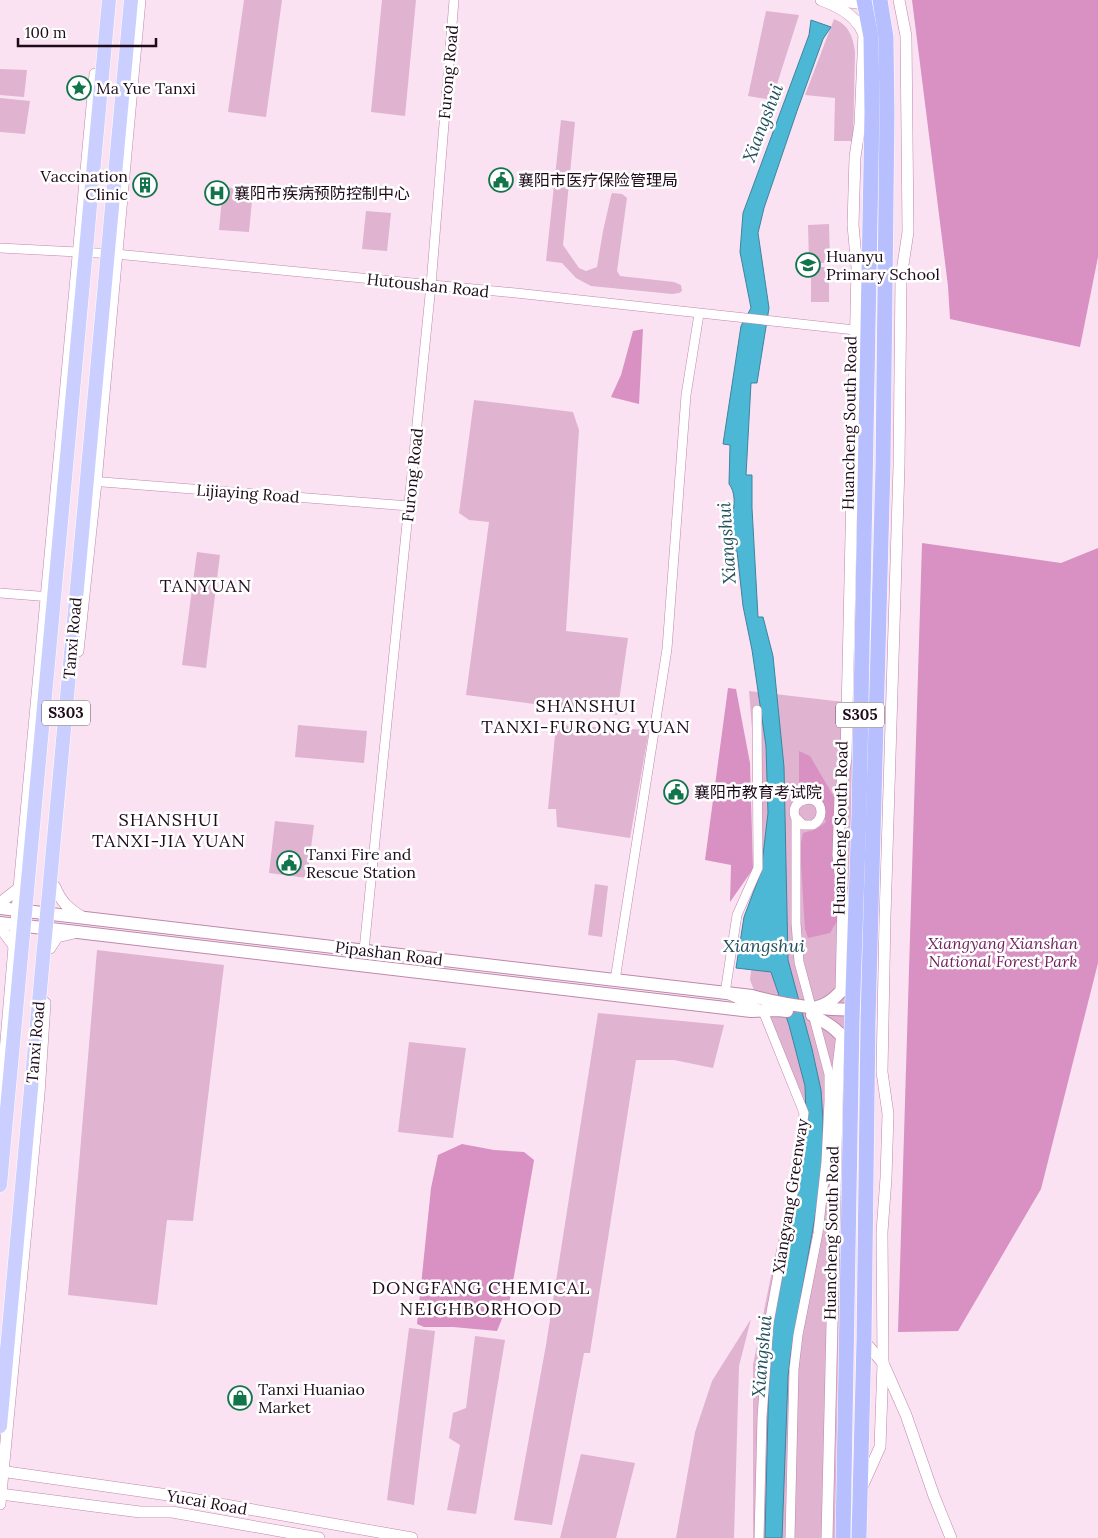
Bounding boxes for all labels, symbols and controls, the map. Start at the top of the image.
scale bar [18,15,155,47]
text: 100 m [25,23,66,42]
street label: Furong Road [434,24,462,120]
place icon: Ma Yue Tanxi [66,75,92,101]
place label: Ma Yue Tanxi [96,78,196,98]
water label: Xiangshui [737,80,788,165]
place label: Vaccination Clinic [40,166,128,204]
public building icon: 襄阳市医疗保险管理局 [488,167,514,193]
place label: 襄阳市医疗保险管理局 [518,170,678,190]
building icon: Vaccination Clinic [132,172,158,198]
hospital icon: 襄阳市疾病预防控制中心 [204,180,230,206]
place label: 襄阳市疾病预防控制中心 [234,183,410,203]
place label: Huanyu Primary School [826,246,940,284]
school or university icon: Huanyu Primary School [795,252,821,278]
street label: Hutoushan Road [366,269,491,301]
street label: Huancheng South Road [837,335,861,510]
street label: Furong Road [397,427,427,523]
street label: Lijiaying Road [196,479,301,507]
water label: Xiangshui [712,501,741,585]
district label: TANYUAN [160,574,252,597]
street label: Tanxi Road [58,596,86,680]
district label: SHANSHUI TANXI-FURONG YUAN [481,694,691,738]
road number: S303 [42,700,90,726]
road number: S305 [836,702,884,728]
street label: Huancheng South Road [828,740,852,915]
public building icon: 襄阳市教育考试院 [663,779,689,805]
place label: 襄阳市教育考试院 [694,782,822,802]
district label: SHANSHUI TANXI-JIA YUAN [92,808,246,852]
place label: Tanxi Fire and Rescue Station [306,844,416,882]
public building icon: Tanxi Fire and Rescue Station [276,850,302,876]
park label: Xiangyang Xianshan National Forest Park [928,933,1078,971]
water label: Xiangshui [723,934,805,957]
street label: Pipashan Road [334,936,444,970]
street label: Tanxi Road [21,1000,49,1084]
street label: Xiangyang Greenway [768,1117,812,1275]
street label: Huancheng South Road [819,1145,843,1320]
district label: DONGFANG CHEMICAL NEIGHBORHOOD [372,1276,590,1320]
water label: Xiangshui [746,1314,777,1398]
place label: Tanxi Huaniao Market [258,1379,365,1417]
shop icon: Tanxi Huaniao Market [227,1385,253,1411]
street label: Yucai Road [164,1485,249,1519]

